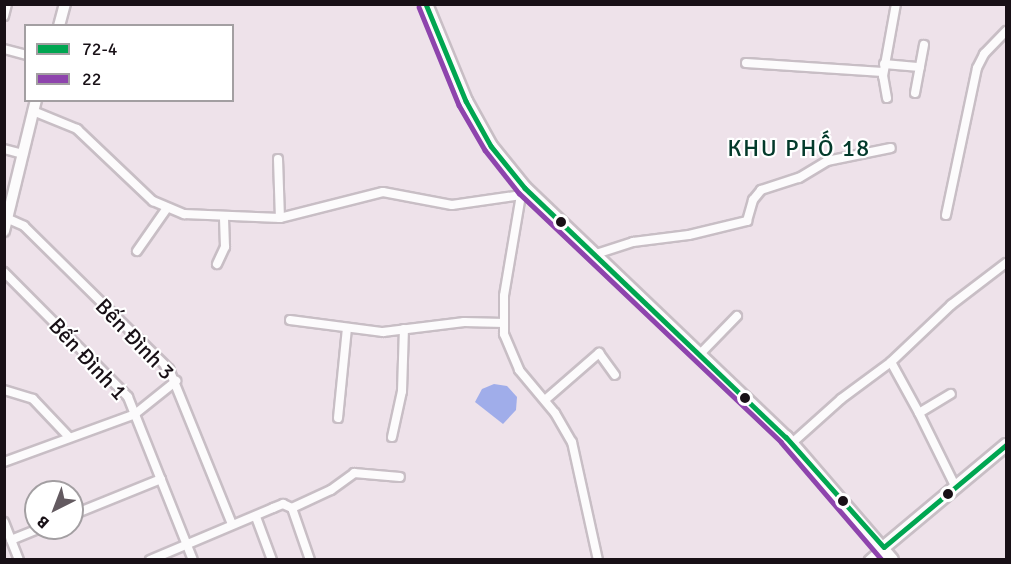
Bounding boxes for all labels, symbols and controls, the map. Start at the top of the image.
legend [24,24,234,102]
text: 72-4 [82,38,117,60]
text: 22 [82,68,101,90]
district label: KHU PHỐ 18 [727,135,871,163]
unlabelled marker [555,216,567,228]
street label: Bến Đình 3 [90,293,180,385]
street label: Bến Đình 1 [43,313,133,405]
unlabelled marker [739,392,751,404]
north arrow [24,480,84,540]
unlabelled marker [942,488,954,500]
unlabelled marker [837,495,849,507]
text: B [33,511,54,533]

